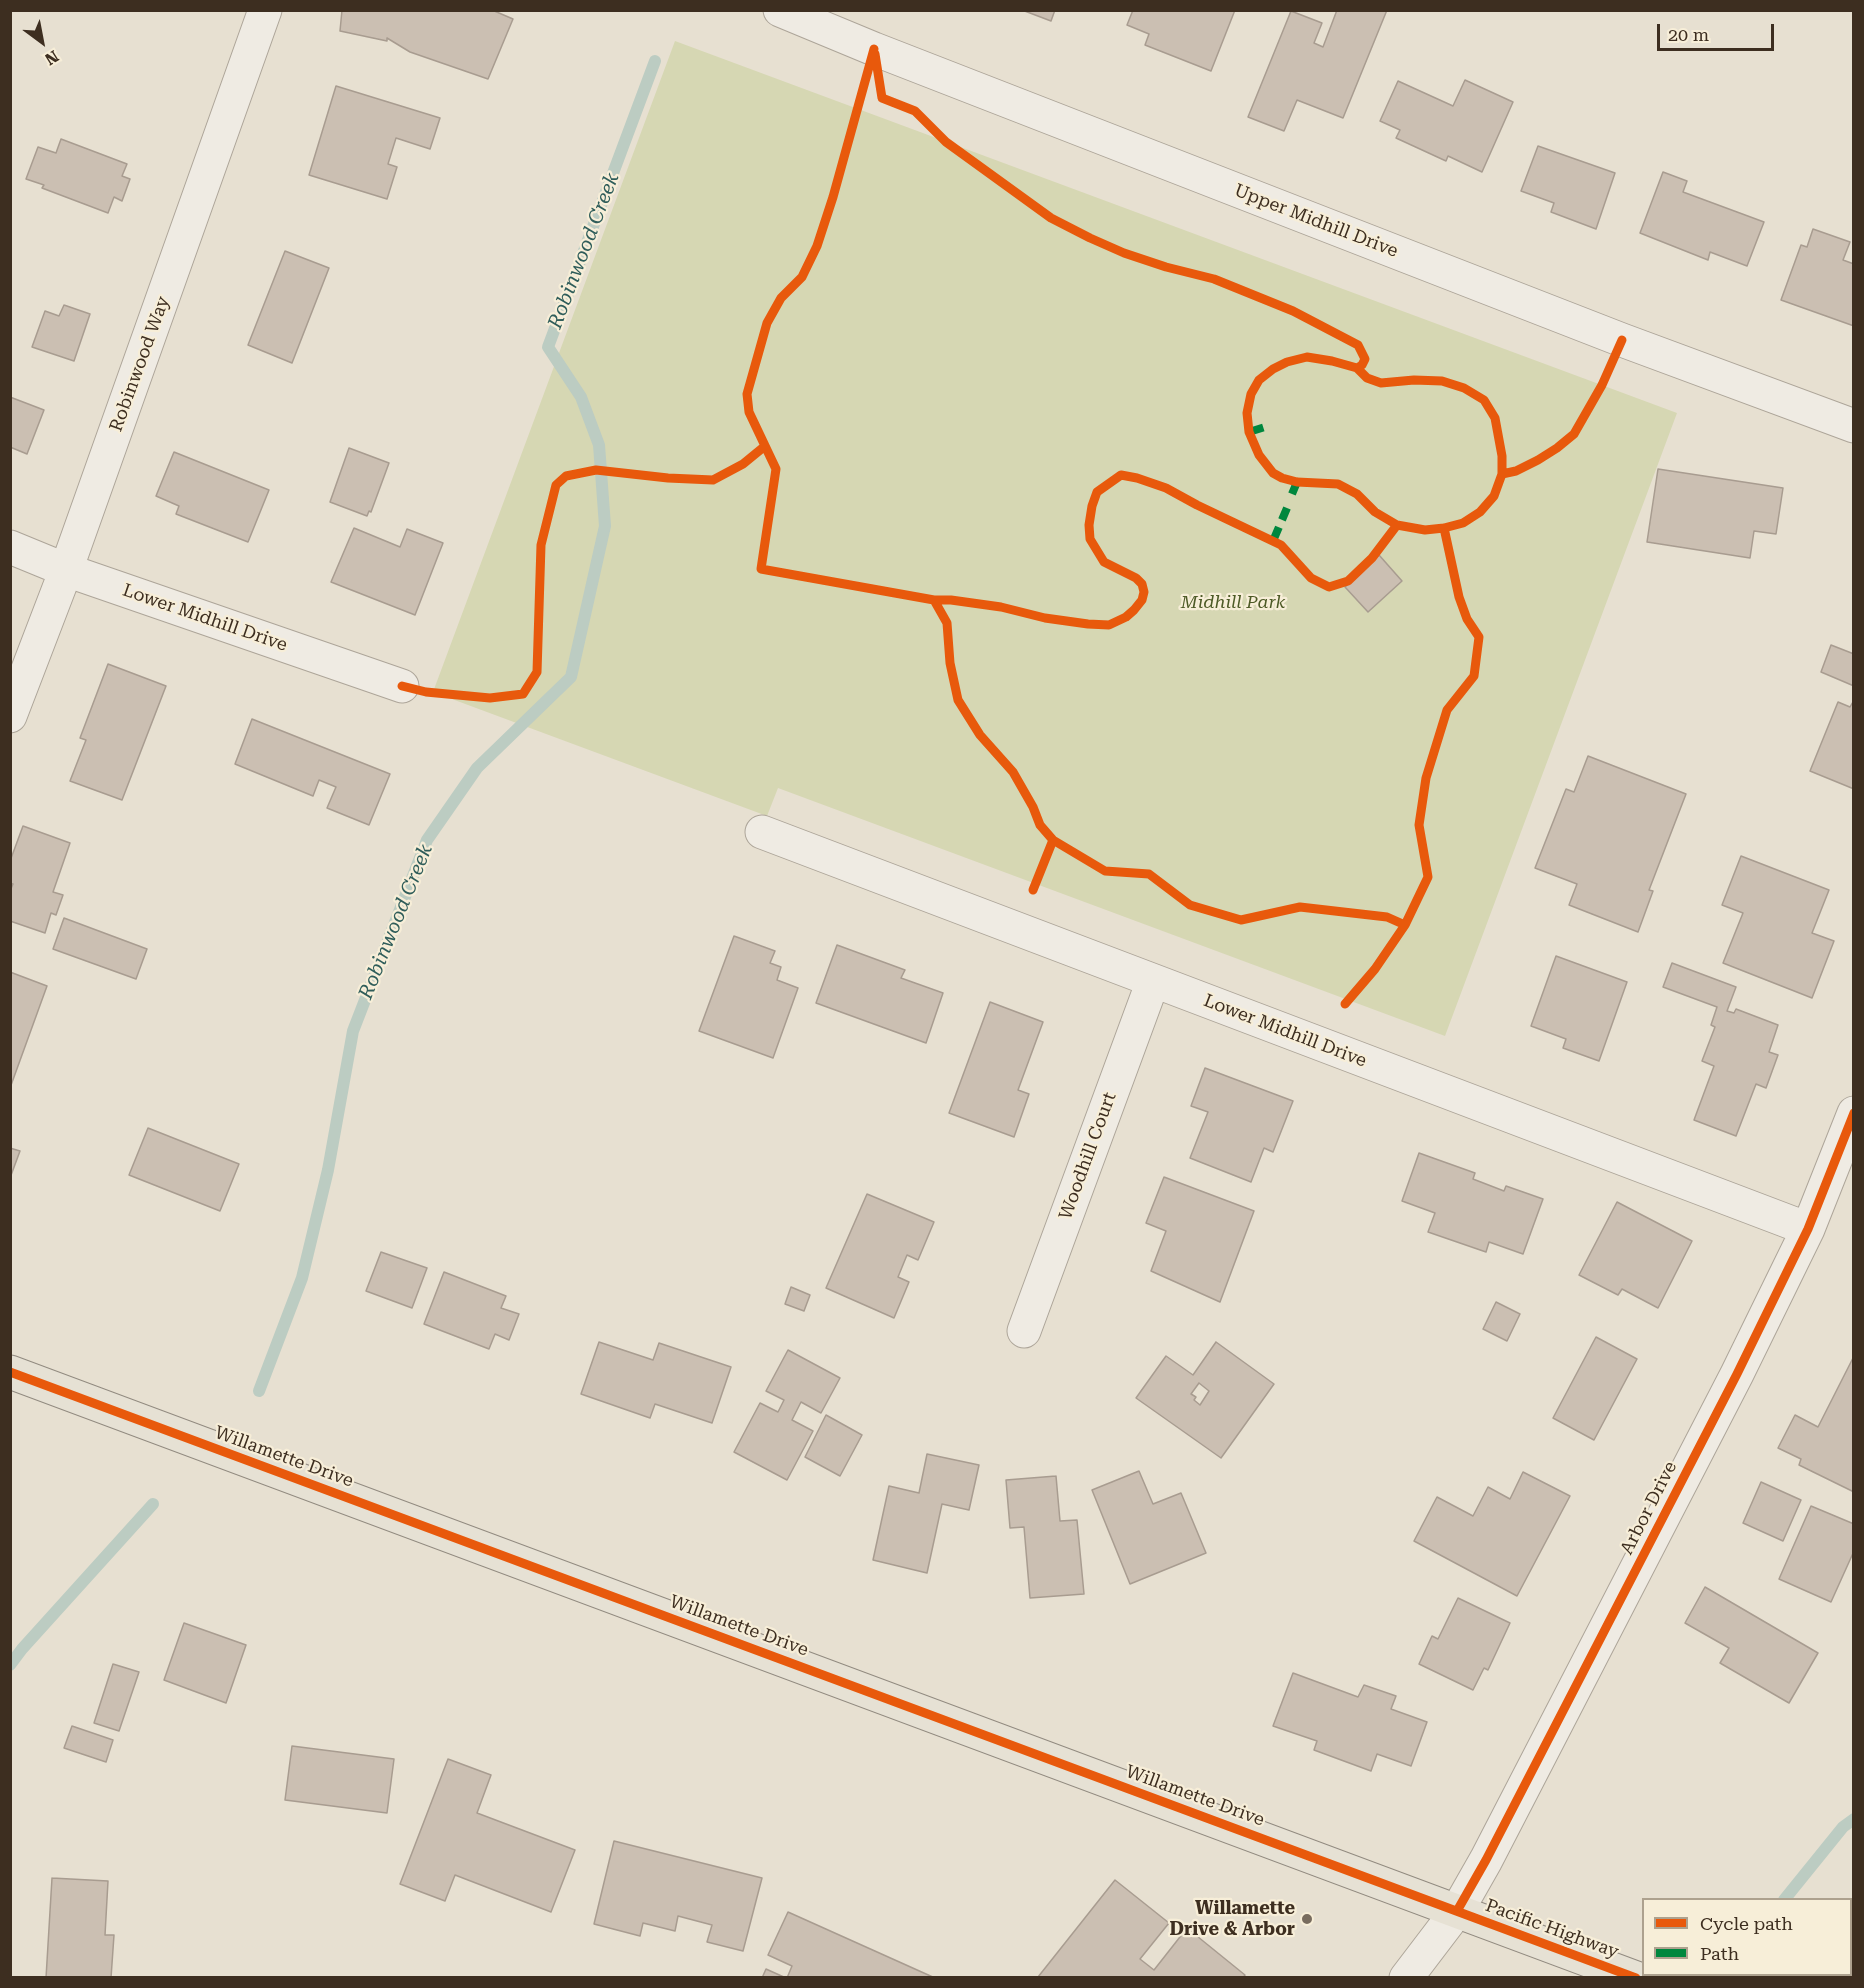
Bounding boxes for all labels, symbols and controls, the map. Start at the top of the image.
north arrow [12,12,72,72]
scale bar [1660,12,1777,50]
text: 20 m [1668,24,1709,45]
text: N [42,46,62,69]
water label: Robinwood Creek [543,170,625,332]
street label: Upper Midhill Drive [1231,180,1401,262]
street label: Robinwood Way [106,293,174,435]
street label: Lower Midhill Drive [120,580,290,656]
park label: Midhill Park [1181,592,1285,614]
water label: Robinwood Creek [354,841,438,1003]
street label: Lower Midhill Drive [1200,990,1370,1072]
street label: Woodhill Court [1055,1089,1121,1223]
street label: Willamette Drive [212,1422,356,1492]
street label: Arbor Drive [1616,1458,1682,1558]
street label: Willamette Drive [667,1591,811,1661]
street label: Willamette Drive [1123,1761,1267,1831]
street label: Pacific Highway [1482,1895,1622,1963]
place label: Willamette Drive & Arbor [1169,1898,1295,1940]
legend [1642,1898,1852,1976]
marker: Willamette Drive & Arbor [1300,1912,1314,1926]
text: Cycle path [1700,1913,1793,1934]
text: Path [1700,1943,1739,1964]

